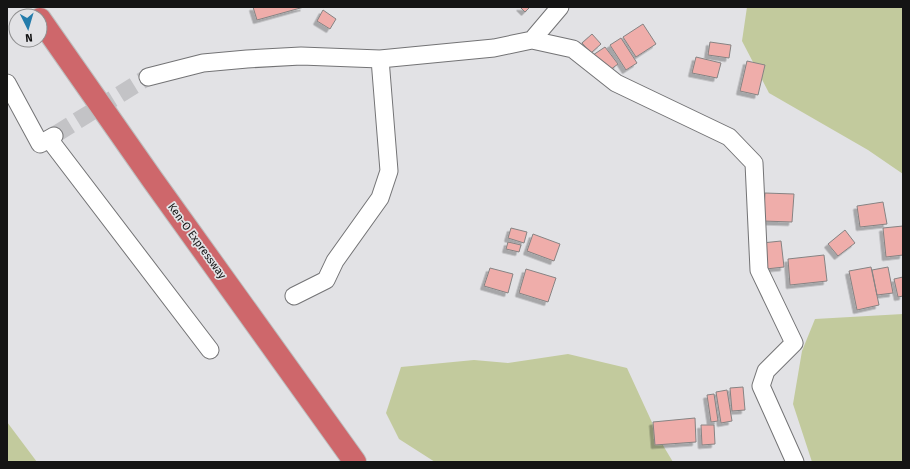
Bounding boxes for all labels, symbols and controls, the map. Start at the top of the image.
north arrow [8,8,48,48]
text: N [25,31,33,44]
street label: Ken-O Expressway [165,201,229,282]

